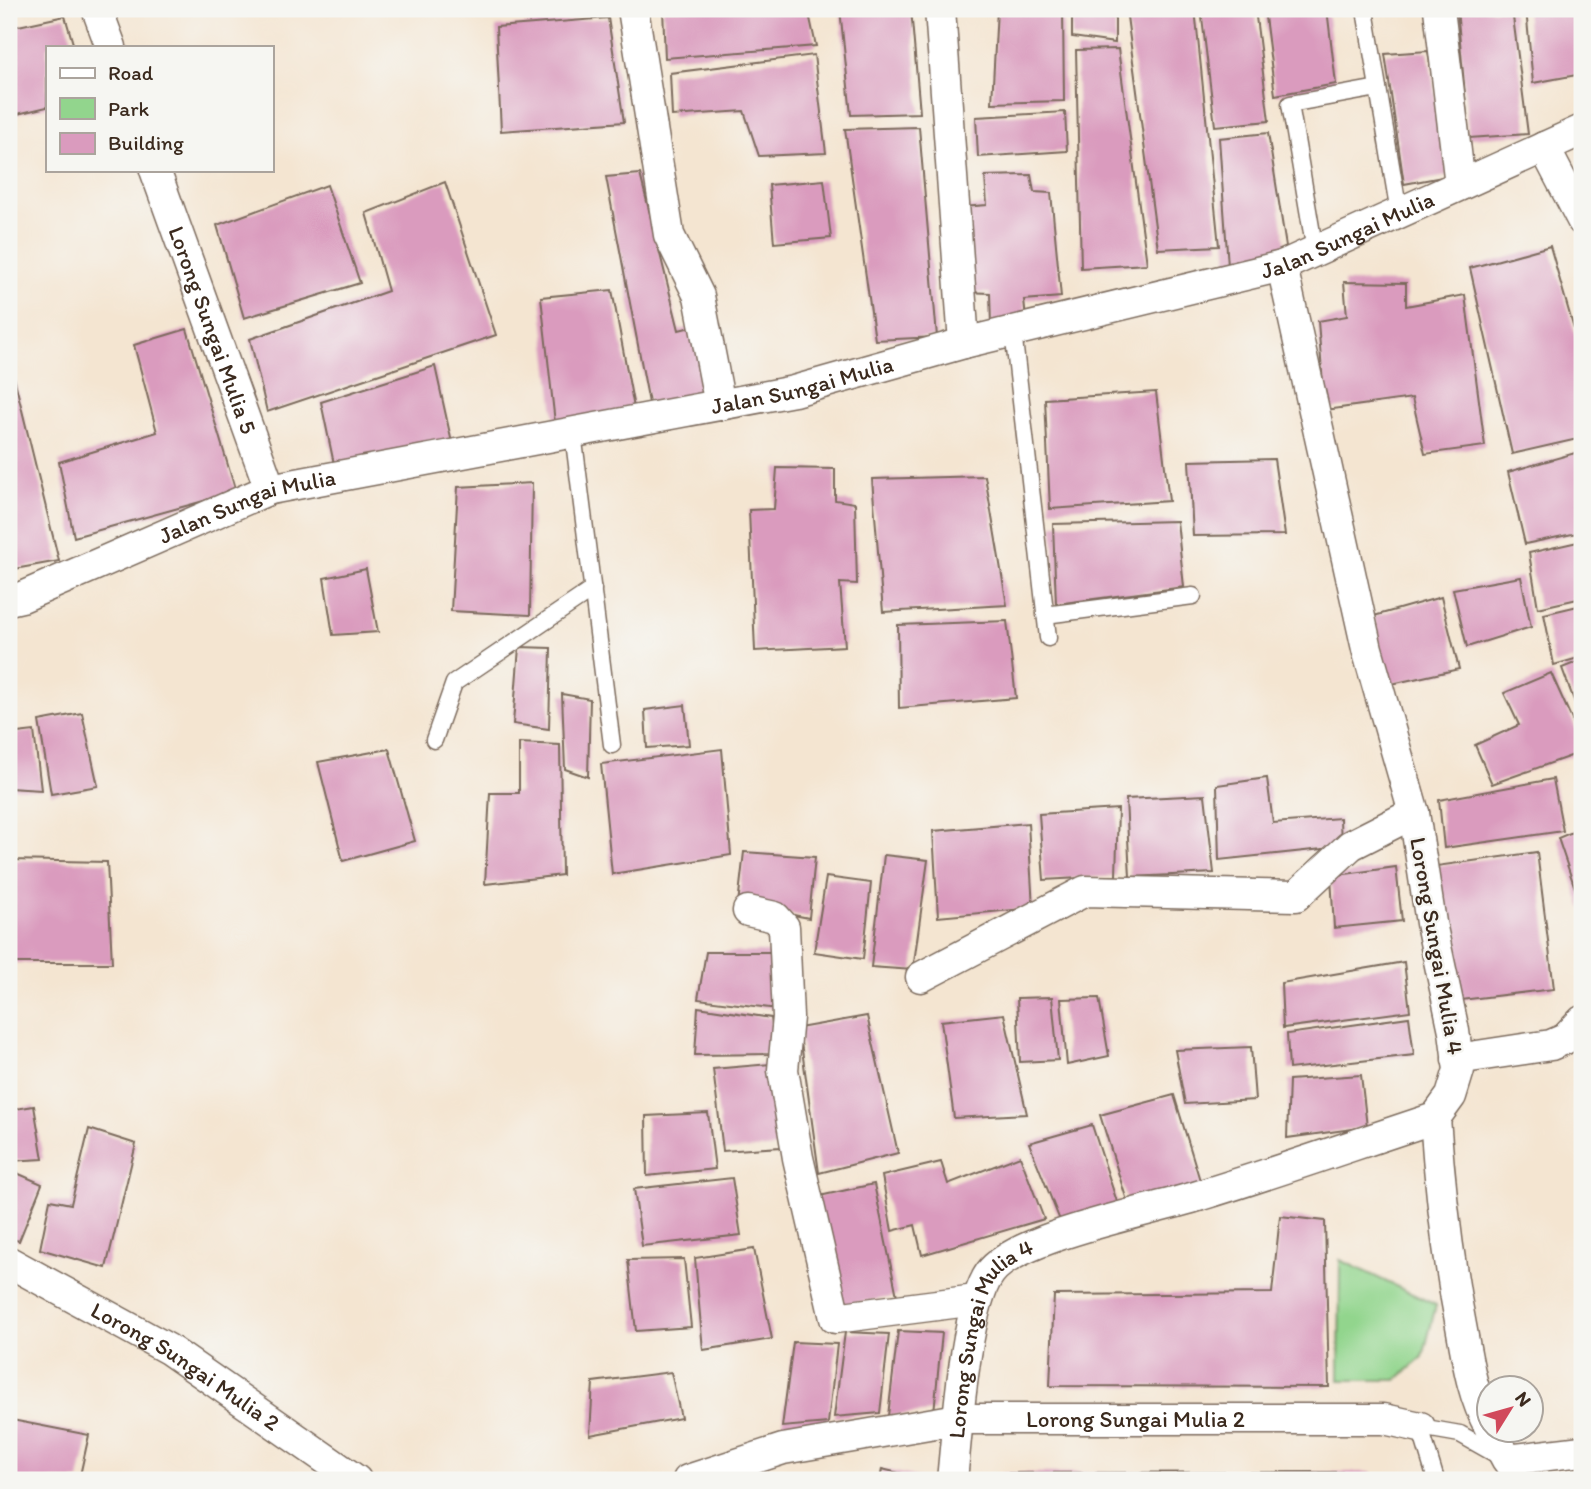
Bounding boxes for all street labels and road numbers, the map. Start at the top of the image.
street label: Jalan Sungai Mulia [1258,185,1438,285]
street label: Lorong Sungai Mulia 5 [162,222,263,438]
street label: Jalan Sungai Mulia [709,350,896,420]
street label: Jalan Sungai Mulia [154,463,338,550]
street label: Lorong Sungai Mulia 4 [1404,835,1470,1057]
street label: Lorong Sungai Mulia 4 [942,1233,1038,1440]
street label: Lorong Sungai Mulia 2 [86,1296,285,1437]
street label: Lorong Sungai Mulia 2 [1026,1405,1245,1433]

